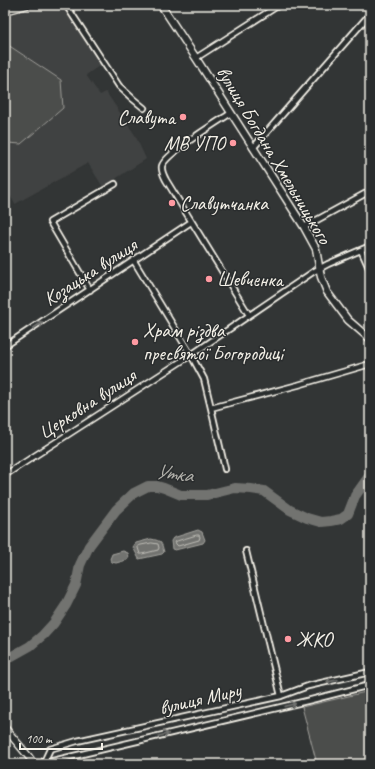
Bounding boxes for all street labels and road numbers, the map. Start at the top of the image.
street label: вулиця Богдана Хмельницького [211,61,338,249]
street label: Козацька вулиця [39,231,144,312]
street label: Церковна вулиця [33,362,142,445]
street label: вулиця Миру [157,677,244,721]

